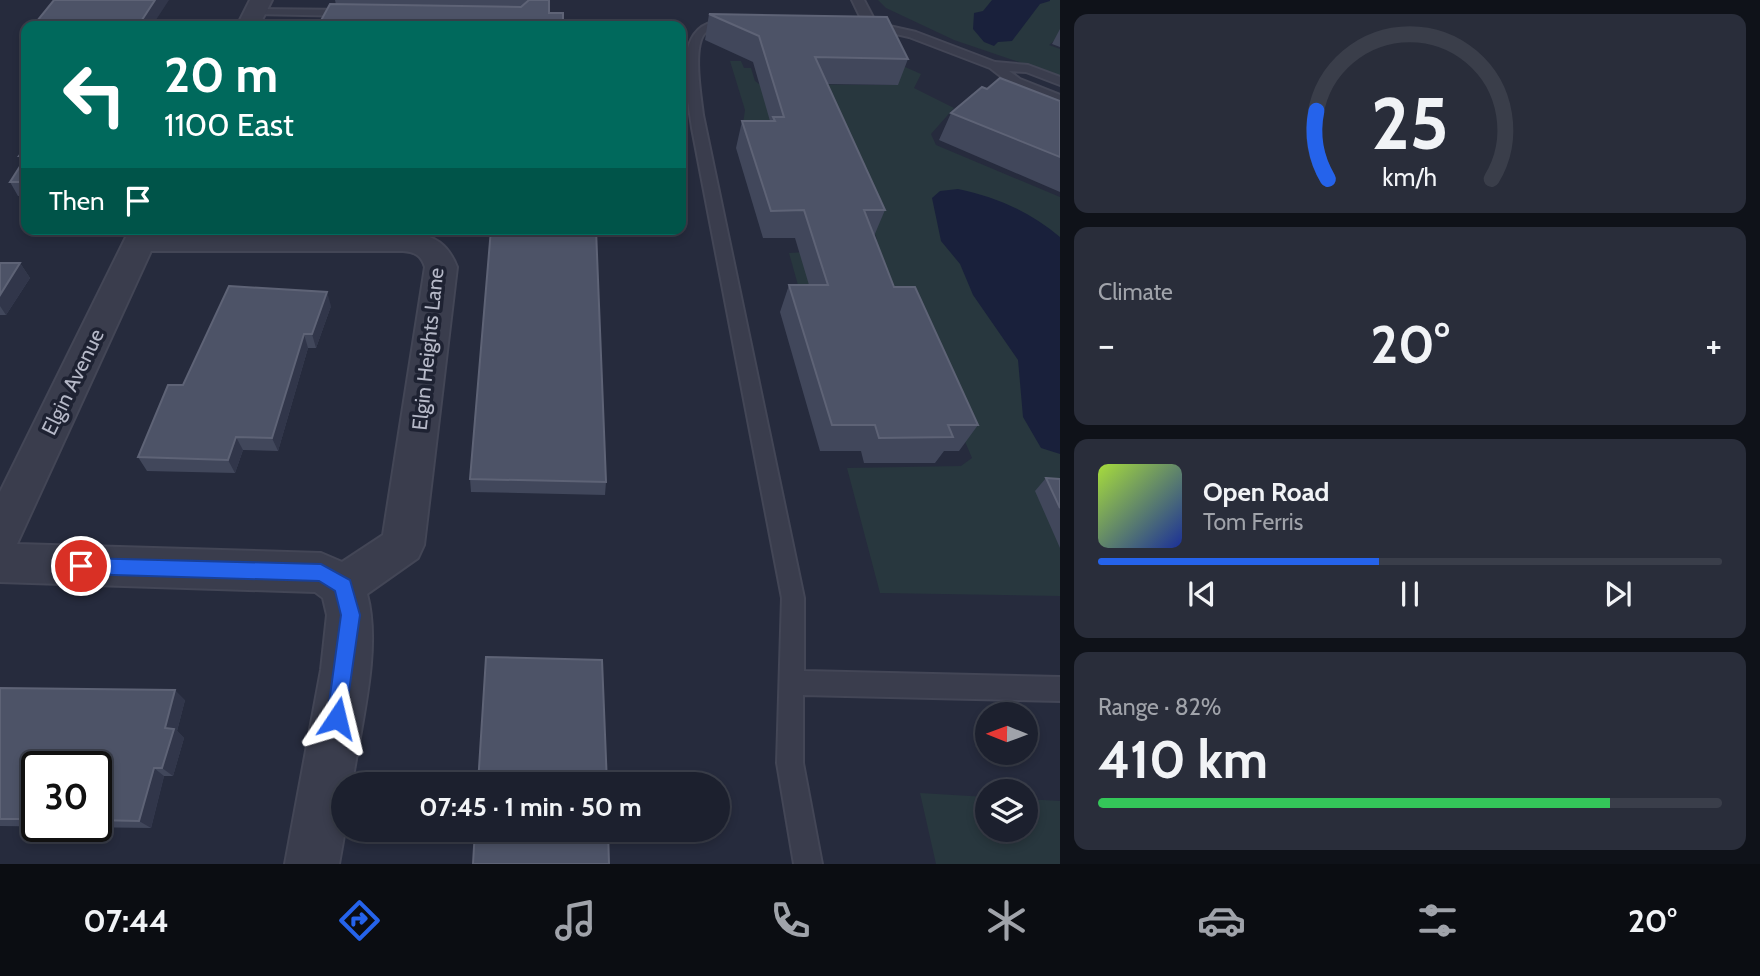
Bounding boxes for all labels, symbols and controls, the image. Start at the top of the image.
text: 20 m [164,45,278,104]
icon: left [49,49,140,140]
text: 25 [1371,80,1449,168]
text: 1100 East [164,105,294,144]
text: km/h [1383,162,1437,192]
icon: arrive [119,182,157,220]
text: Then [49,185,105,217]
street label: Elgin Heights Lane [407,266,448,431]
text: Climate [1098,278,1173,306]
text: 20° [1370,313,1450,376]
text: − [1098,321,1115,368]
text: + [1705,321,1722,368]
street label: Elgin Avenue [36,324,109,439]
text: Open Road [1203,476,1329,508]
text: Tom Ferris [1203,508,1303,536]
pin [51,536,111,596]
icon: arrive [62,547,100,585]
icon: previous [1183,575,1221,613]
icon: pause [1391,575,1429,613]
icon: next [1599,575,1637,613]
position arrow [300,681,374,755]
text: Range · 82% [1098,693,1221,721]
north arrow [975,702,1038,765]
map controls [975,702,1038,842]
text: 410 km [1098,728,1268,791]
speed limit sign: 30 [21,751,112,842]
button: layers [975,779,1038,842]
text: 07:45 · 1 min · 50 m [419,791,642,823]
icon: directions [335,896,384,945]
icon: music [551,896,600,945]
icon: phone [766,896,815,945]
icon: climate [982,896,1031,945]
icon: car [1197,896,1246,945]
icon: filters [1413,896,1462,945]
text: 07:44 [83,901,169,940]
text: 20° [1628,901,1677,940]

